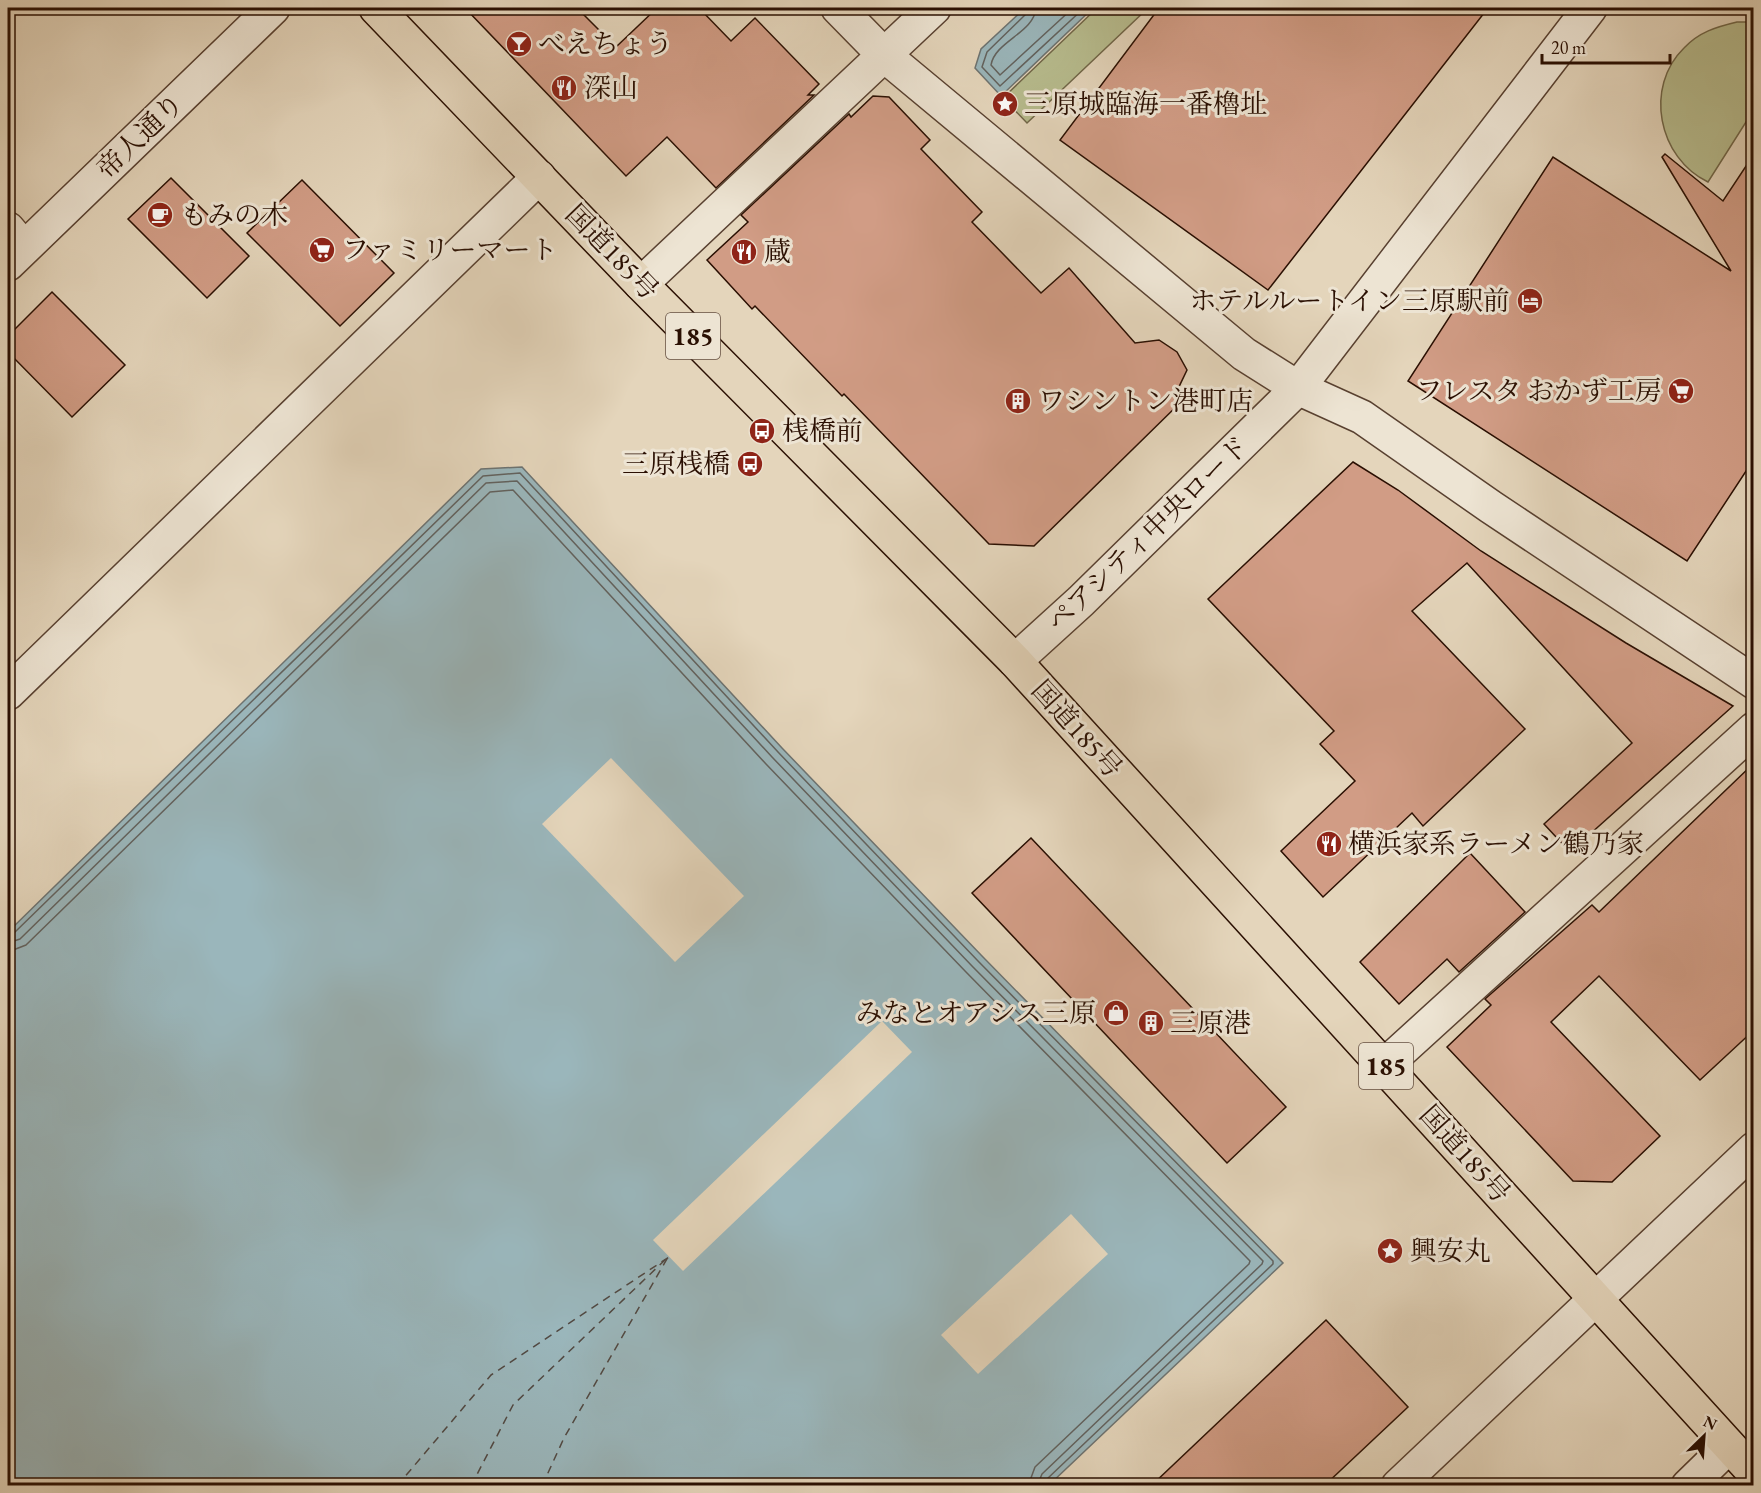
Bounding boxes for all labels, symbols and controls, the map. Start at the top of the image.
place label: べえちょう [538,26,673,61]
scale bar [1542,27,1670,65]
bar icon: べえちょう [504,29,534,59]
text: 20 m [1551,36,1586,59]
place label: 深山 [584,70,638,105]
restaurant icon: 深山 [549,73,579,103]
street label: 帝人通り [89,86,191,186]
place label: 三原城臨海一番櫓址 [1024,86,1267,121]
place icon: 三原城臨海一番櫓址 [990,89,1020,119]
street label: 国道185号 [558,196,667,307]
place label: もみの木 [180,197,288,232]
cafe icon: もみの木 [145,200,175,230]
place label: ファミリーマート [342,232,557,267]
place label: 蔵 [764,234,791,269]
supermarket icon: ファミリーマート [307,235,337,265]
restaurant icon: 蔵 [729,237,759,267]
place label: ホテルルートイン三原駅前 [1189,283,1510,318]
hotel icon: ホテルルートイン三原駅前 [1515,286,1545,316]
road number: 185 [666,313,720,359]
place label: フレスタ おかず工房 [1415,373,1662,408]
supermarket icon: フレスタ おかず工房 [1666,376,1696,406]
place label: ワシントン港町店 [1038,383,1253,418]
building icon: ワシントン港町店 [1003,386,1033,416]
place label: 桟橋前 [782,413,863,448]
bus stop icon: 桟橋前 [747,416,777,446]
street label: ペアシティ中央ロード [1040,428,1256,639]
place label: 三原桟橋 [622,446,730,481]
bus stop icon: 三原桟橋 [735,449,765,479]
street label: 国道185号 [1024,672,1130,785]
place label: 横浜家系ラーメン鶴乃家 [1348,826,1644,861]
restaurant icon: 横浜家系ラーメン鶴乃家 [1314,829,1344,859]
place label: みなとオアシス三原 [856,995,1096,1030]
shop icon: みなとオアシス三原 [1101,998,1131,1028]
place label: 三原港 [1170,1005,1251,1040]
building icon: 三原港 [1136,1008,1166,1038]
road number: 185 [1359,1043,1413,1089]
street label: 国道185号 [1412,1097,1518,1210]
place label: 興安丸 [1410,1233,1491,1268]
place icon: 興安丸 [1375,1236,1405,1266]
north arrow [1674,1406,1734,1466]
text: N [1700,1411,1720,1435]

